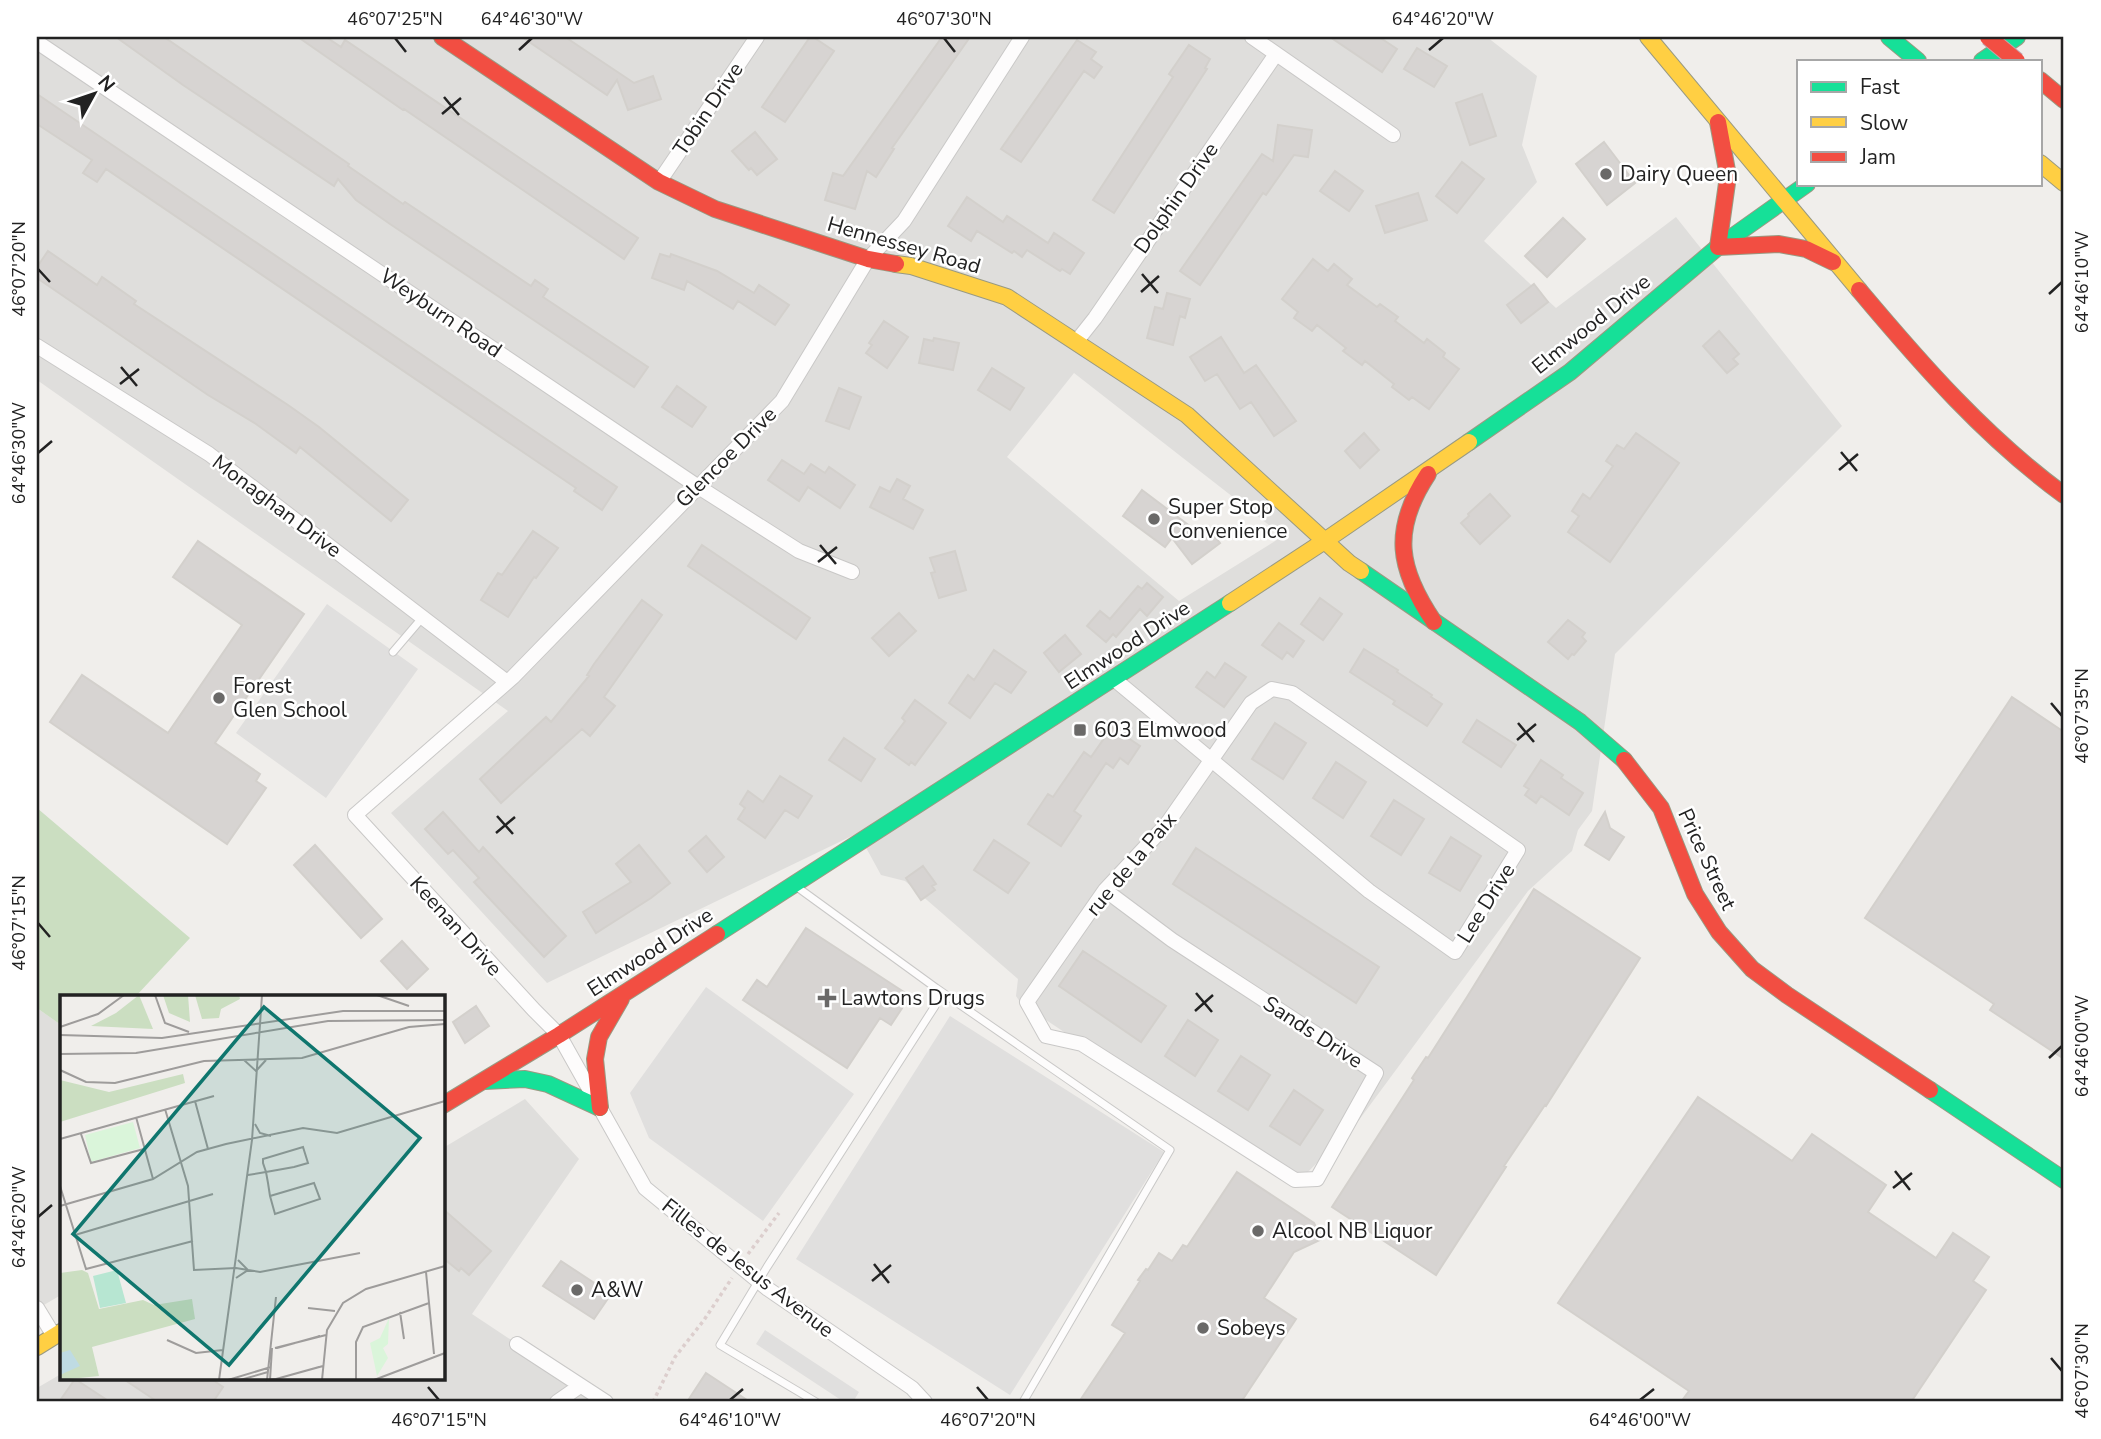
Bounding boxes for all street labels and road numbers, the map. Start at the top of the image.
street label: Tobin Drive [666,57,750,161]
street label: Dolphin Drive [1127,137,1225,259]
street label: Hennessey Road [824,210,984,280]
street label: Weyburn Road [375,262,507,364]
street label: Elmwood Drive [1526,268,1656,380]
street label: Glencoe Drive [669,400,783,514]
street label: Monaghan Drive [207,448,347,564]
street label: Elmwood Drive [1059,594,1195,696]
street label: Price Street [1671,804,1743,915]
street label: rue de la Paix [1079,806,1183,922]
street label: Lee Drive [1451,858,1521,948]
street label: Keenan Drive [404,870,508,982]
street label: Elmwood Drive [582,901,718,1003]
street label: Sands Drive [1258,989,1368,1075]
street label: Filles de Jesus Avenue [656,1192,840,1344]

